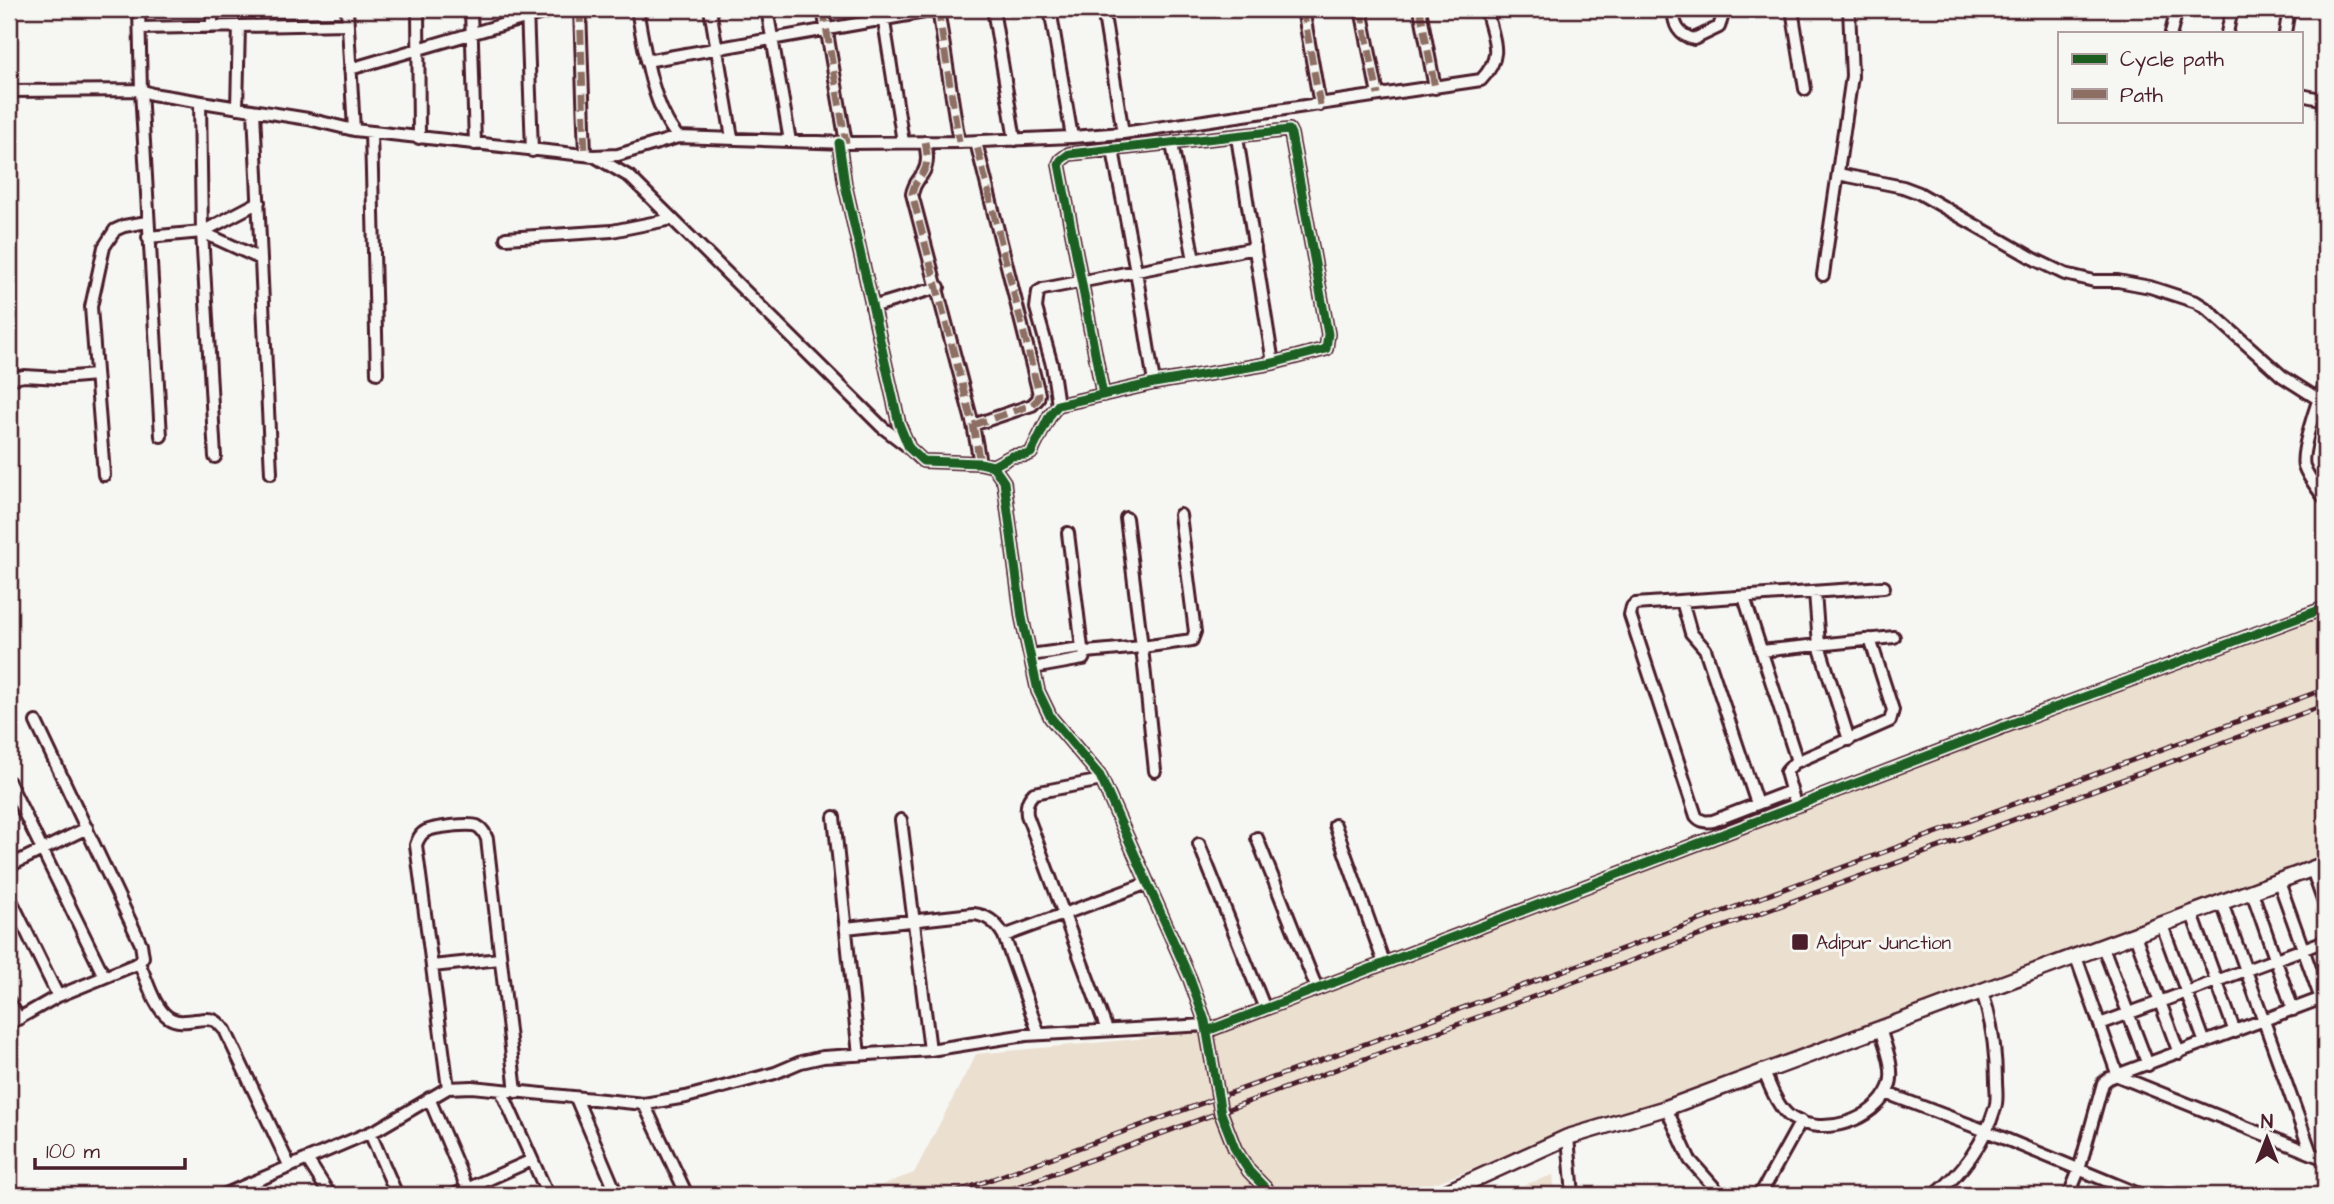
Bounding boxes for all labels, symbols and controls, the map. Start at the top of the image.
legend [2058,32,2302,122]
text: Cycle path [2120,45,2225,76]
text: Path [2120,81,2164,110]
place label: Adipur Junction [1816,930,1951,957]
marker: Adipur Junction [1790,932,1810,952]
north arrow [2232,1102,2302,1172]
text: N [2261,1109,2273,1136]
scale bar [35,1127,186,1171]
text: 100 m [46,1137,101,1166]

